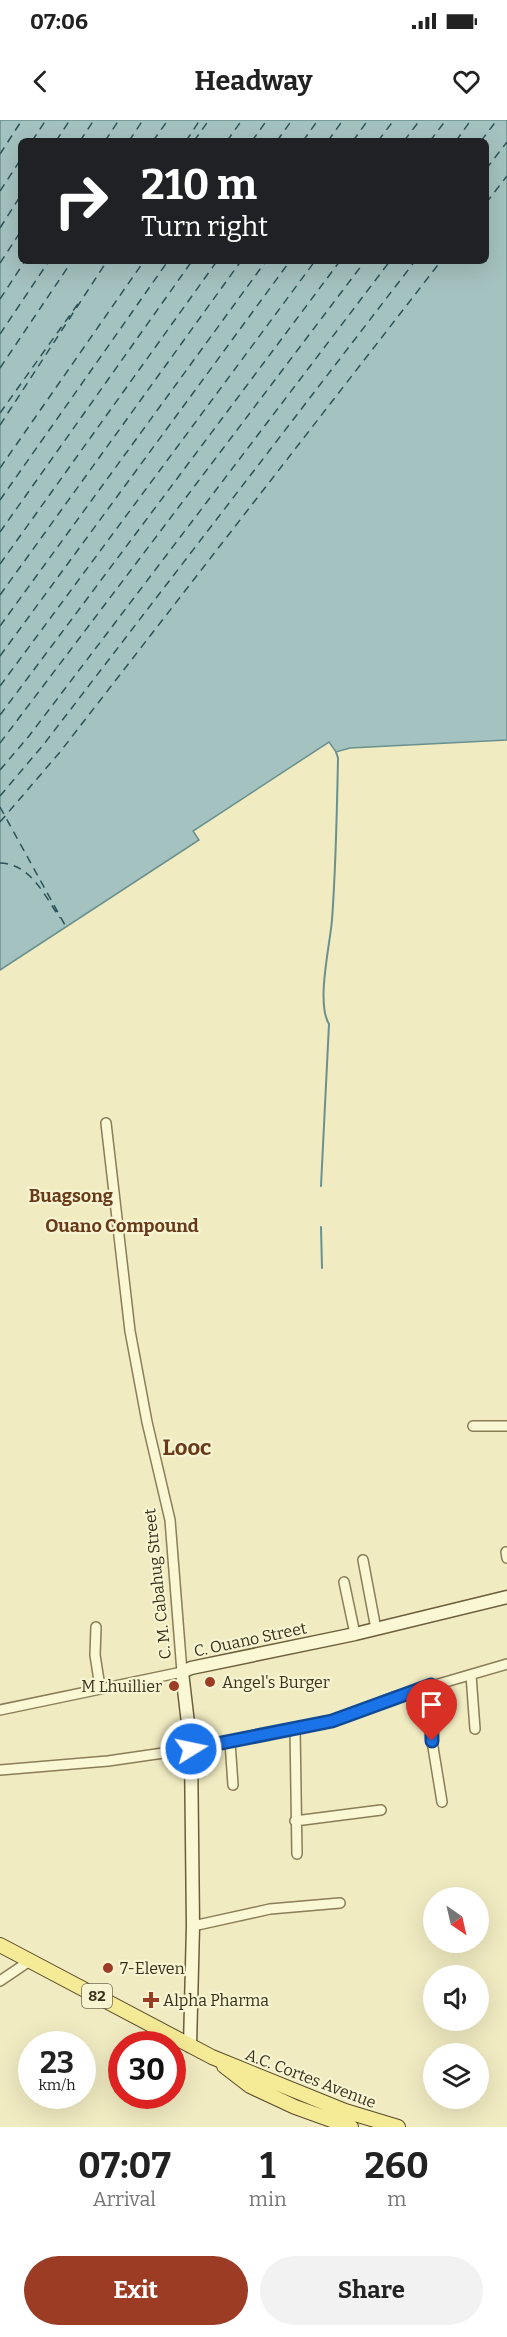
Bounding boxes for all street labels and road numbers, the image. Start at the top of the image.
street label: C. M. Cabahug Street [140,1507,175,1660]
street label: C. Ouano Street [192,1618,308,1661]
road number: 82 [82,1984,112,2008]
street label: A.C. Cortes Avenue [243,2045,379,2112]

